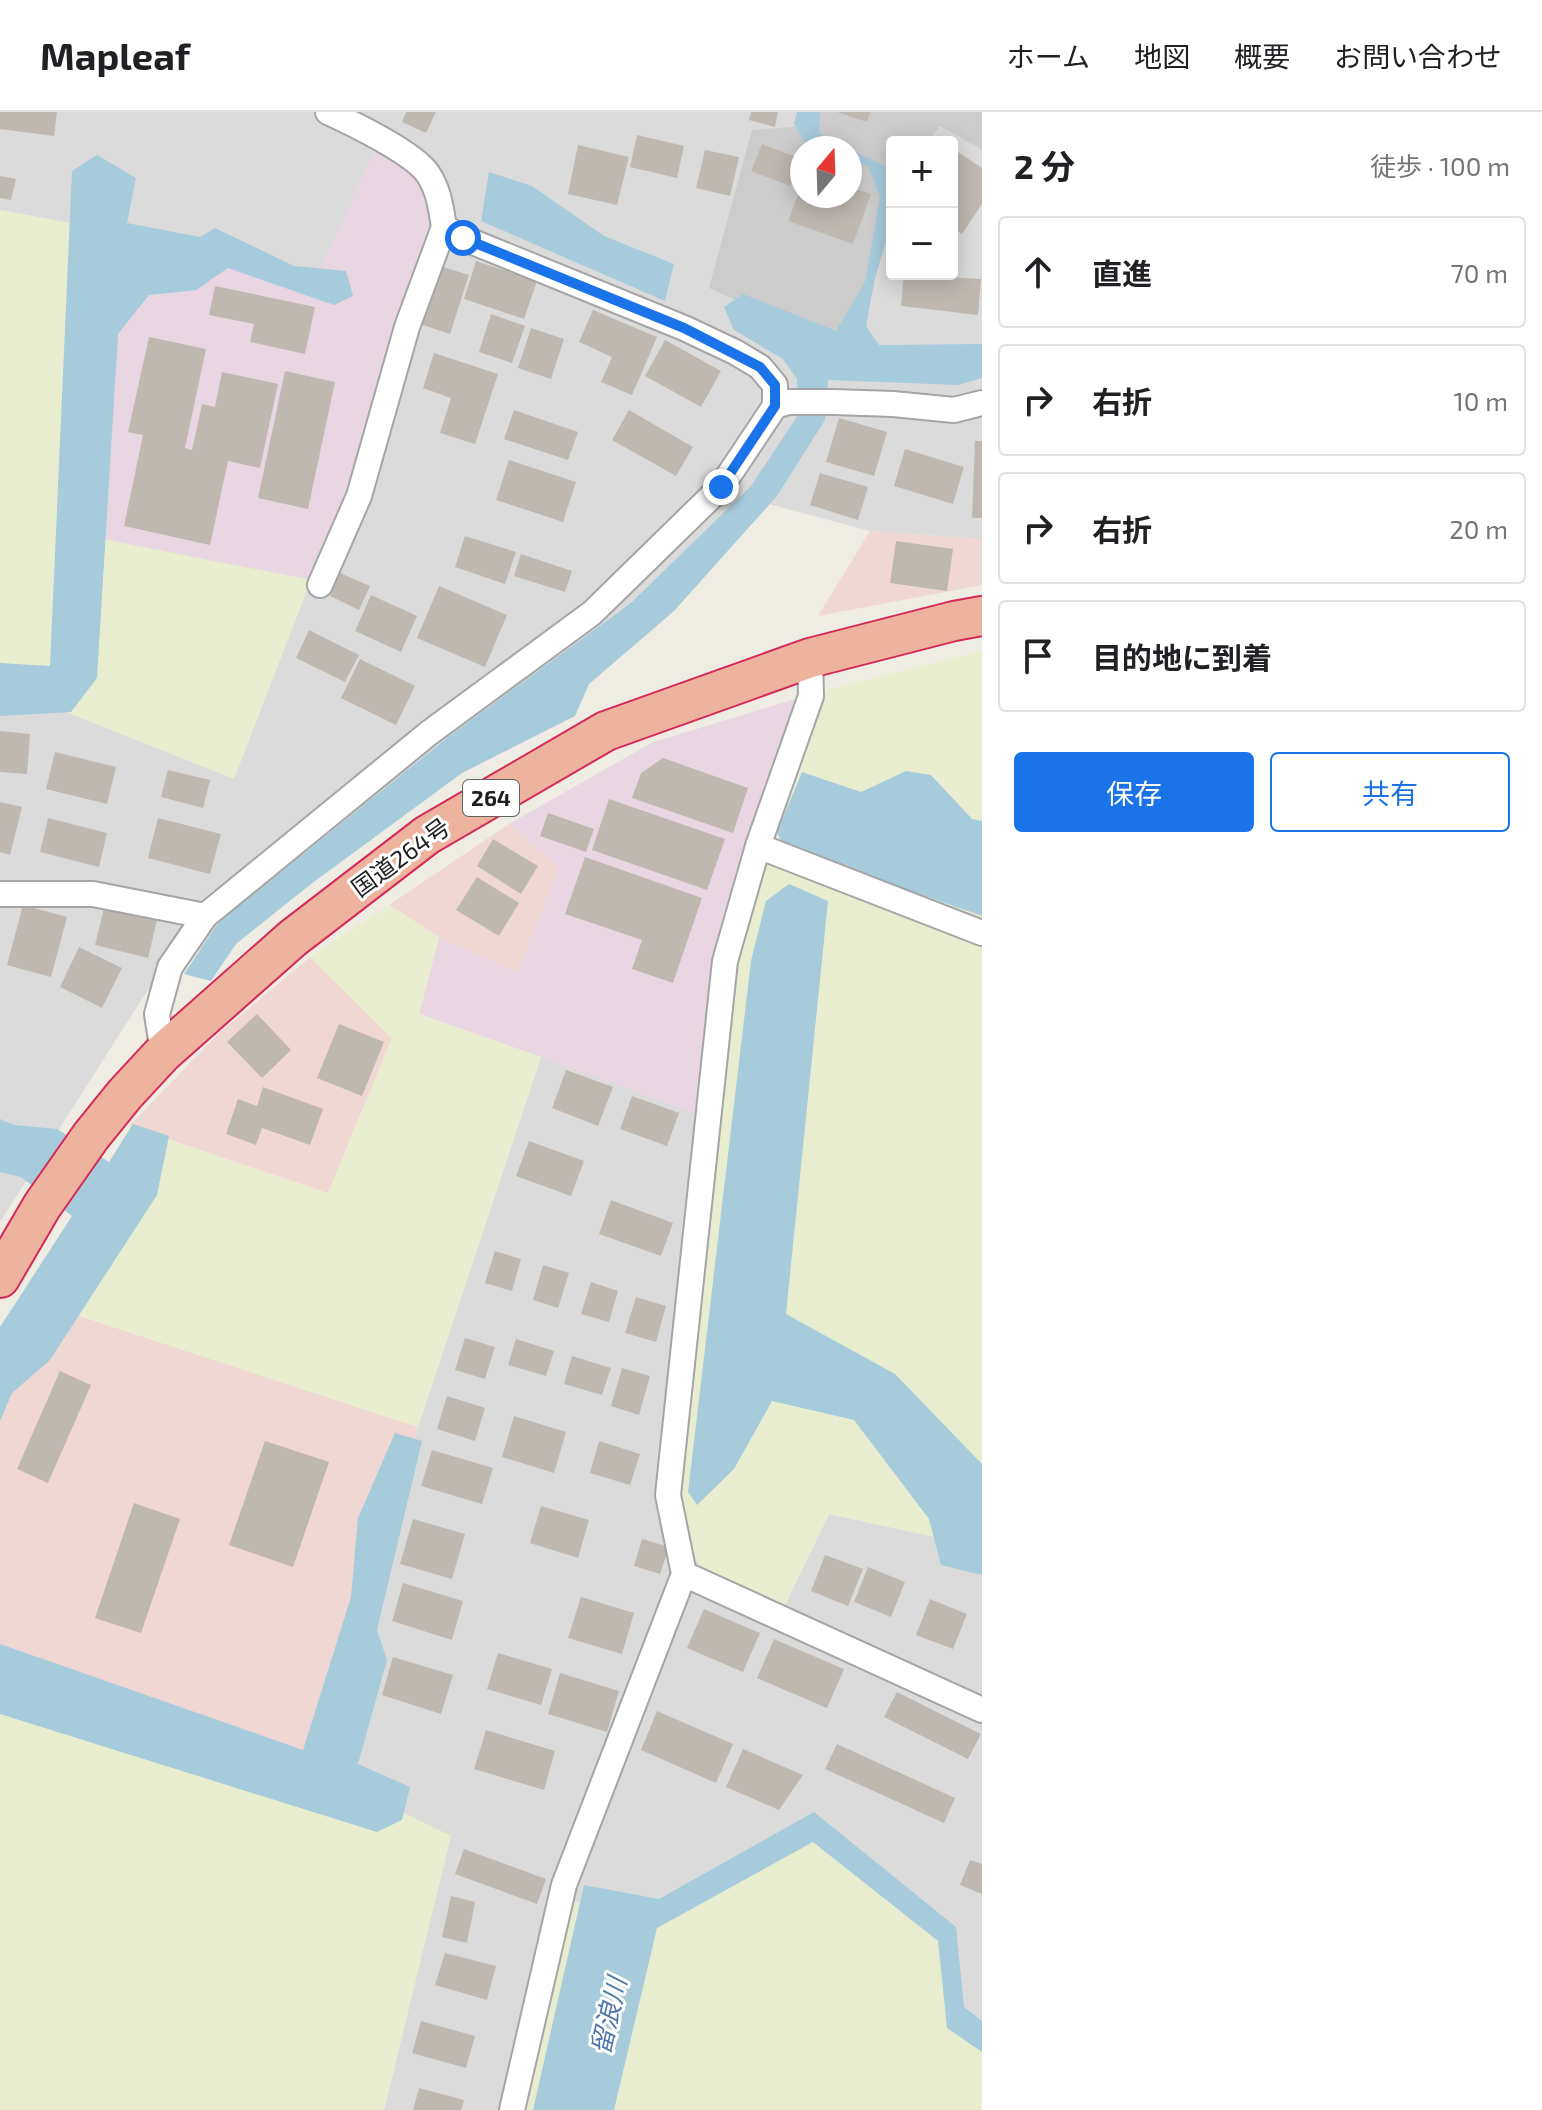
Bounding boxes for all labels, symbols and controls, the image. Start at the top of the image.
text: Mapleaf [40,32,190,78]
text: ホーム [1007,39,1090,73]
text: 地図 [1134,39,1190,73]
text: 概要 [1234,39,1290,73]
text: お問い合わせ [1334,39,1502,73]
north arrow [790,136,862,208]
map controls [886,136,958,280]
button: + [886,136,958,208]
text: 2 分 [1014,145,1075,186]
text: 徒歩 · 100 m [1370,150,1510,181]
button: − [886,208,958,280]
route start [445,220,481,256]
icon: ahead [1016,250,1060,294]
text: 直進 [1092,255,1152,291]
text: 70 m [1450,257,1508,288]
icon: right [1016,378,1060,422]
text: 右折 [1092,383,1152,419]
text: 10 m [1453,385,1508,416]
route end [703,469,739,505]
icon: right [1016,506,1060,550]
text: 右折 [1092,511,1152,547]
text: 20 m [1449,513,1508,544]
icon: arrive [1016,634,1060,678]
text: 目的地に到着 [1092,639,1272,675]
button: 保存 [1014,752,1254,832]
button: 共有 [1270,752,1510,832]
road number: 264 [463,780,519,816]
street label: 国道264号 [345,812,455,902]
water label: 留浪川 [584,1971,632,2057]

